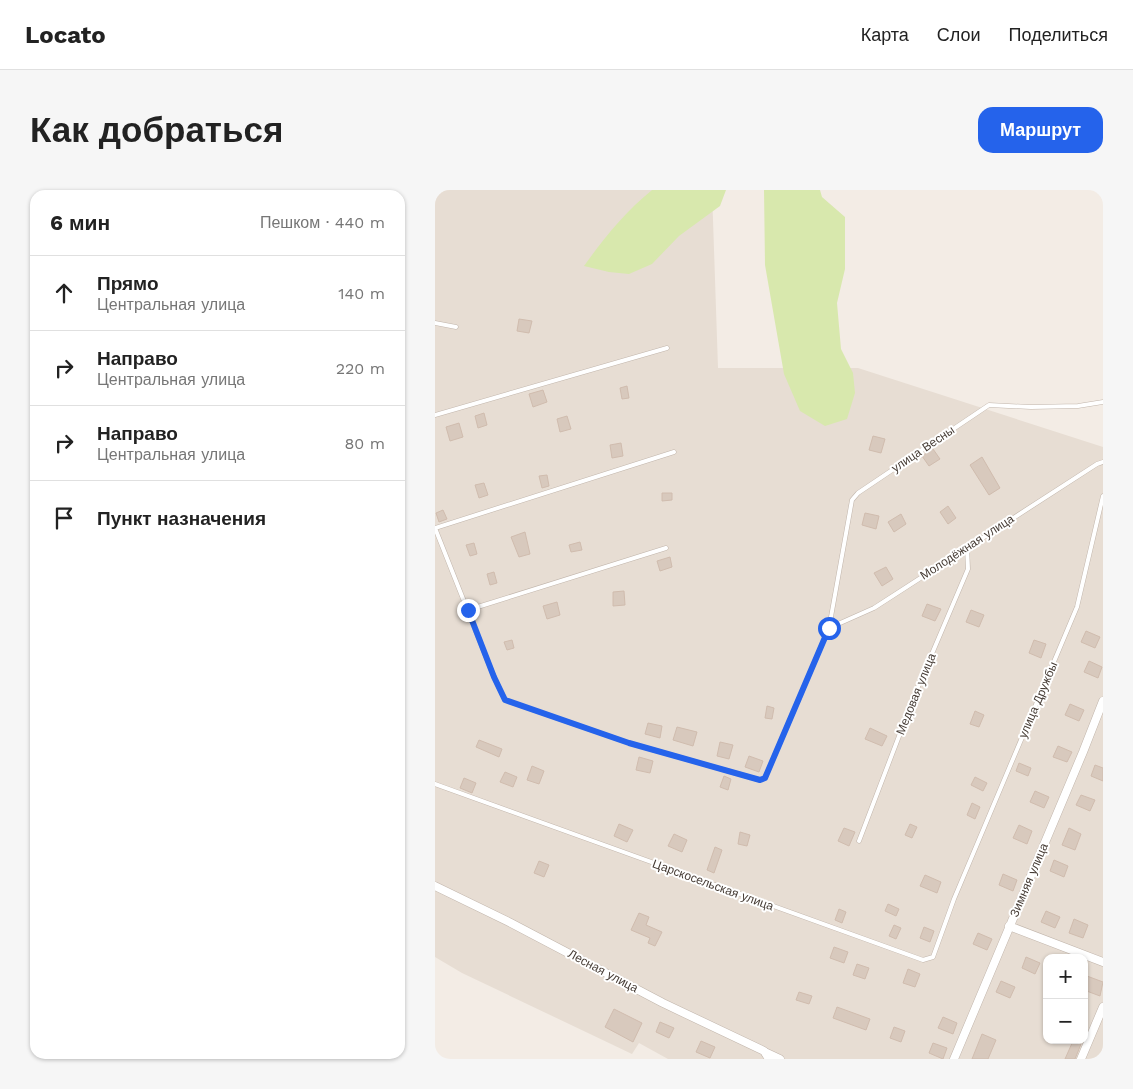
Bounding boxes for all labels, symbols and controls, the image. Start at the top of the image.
text: Locato [25,21,106,49]
text: Карта [861,24,909,45]
text: Слои [937,24,981,45]
text: Поделиться [1009,24,1108,45]
button: Маршрут [978,107,1103,153]
text: Как добраться [30,109,283,151]
text: 6 мин [50,210,110,235]
text: Пешком · 440 m [260,213,385,232]
text: Прямо [97,272,159,295]
icon: ahead [50,279,78,307]
text: 140 m [338,284,385,303]
text: Центральная улица [97,295,245,314]
text: Направо [97,347,178,370]
icon: right [50,354,78,382]
text: 220 m [336,359,385,378]
text: Центральная улица [97,370,245,389]
text: Направо [97,422,178,445]
street label: улица Весны [889,423,957,475]
icon: right [50,429,78,457]
text: 80 m [344,434,385,453]
text: Центральная улица [97,445,245,464]
icon: arrive [50,504,78,532]
text: Пункт назначения [97,507,266,530]
street label: Молодёжная улица [918,511,1017,582]
route end [457,599,480,622]
route start [818,617,841,640]
street label: Медовая улица [893,651,939,737]
street label: улица Дружбы [1016,660,1060,740]
street label: Зимняя улица [1007,841,1051,919]
street label: Царскосельская улица [651,857,776,914]
street label: Лесная улица [566,947,641,996]
map controls [1043,954,1088,1044]
button: + [1043,954,1088,999]
button: − [1043,999,1088,1044]

